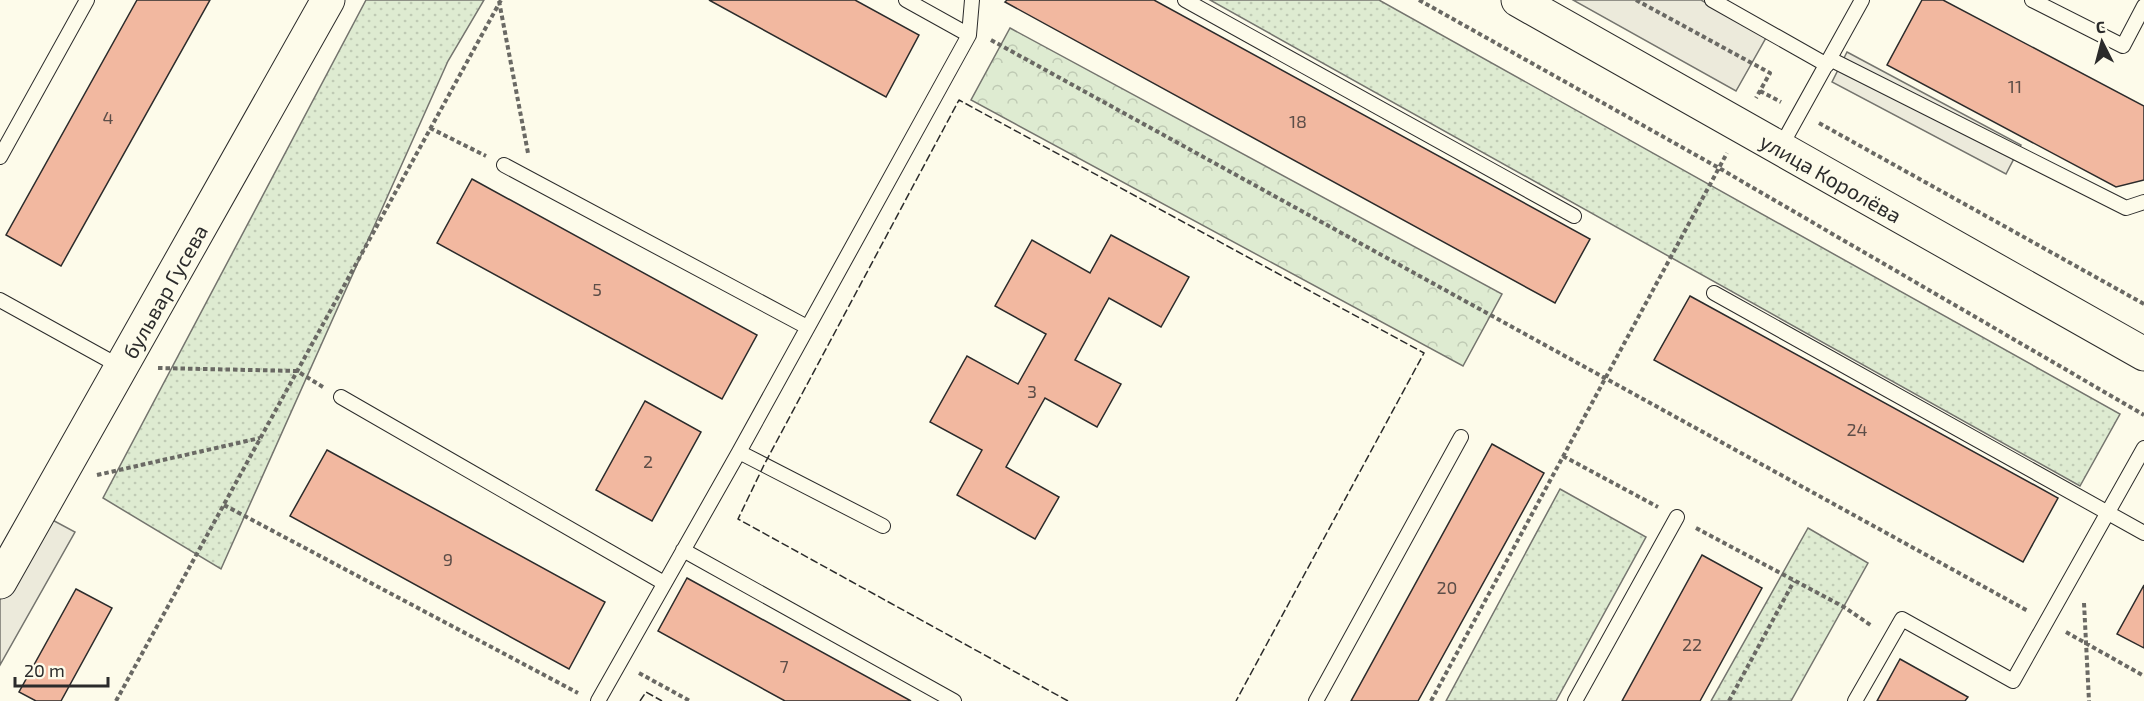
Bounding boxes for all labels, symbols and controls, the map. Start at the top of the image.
north arrow [2072,12,2132,72]
text: С [2095,17,2106,37]
house number: 11 [2008,75,2022,97]
house number: 4 [102,106,114,128]
house number: 18 [1289,110,1307,132]
street label: улица Королёва [1756,127,1906,227]
street label: бульвар Гусева [116,220,212,363]
house number: 5 [592,278,602,300]
house number: 3 [1027,380,1037,402]
house number: 24 [1846,418,1868,440]
house number: 2 [643,450,653,472]
house number: 9 [443,548,453,570]
house number: 20 [1437,576,1457,598]
house number: 22 [1682,633,1702,655]
scale bar [15,650,108,688]
house number: 7 [779,655,789,677]
text: 20 m [24,659,65,681]

